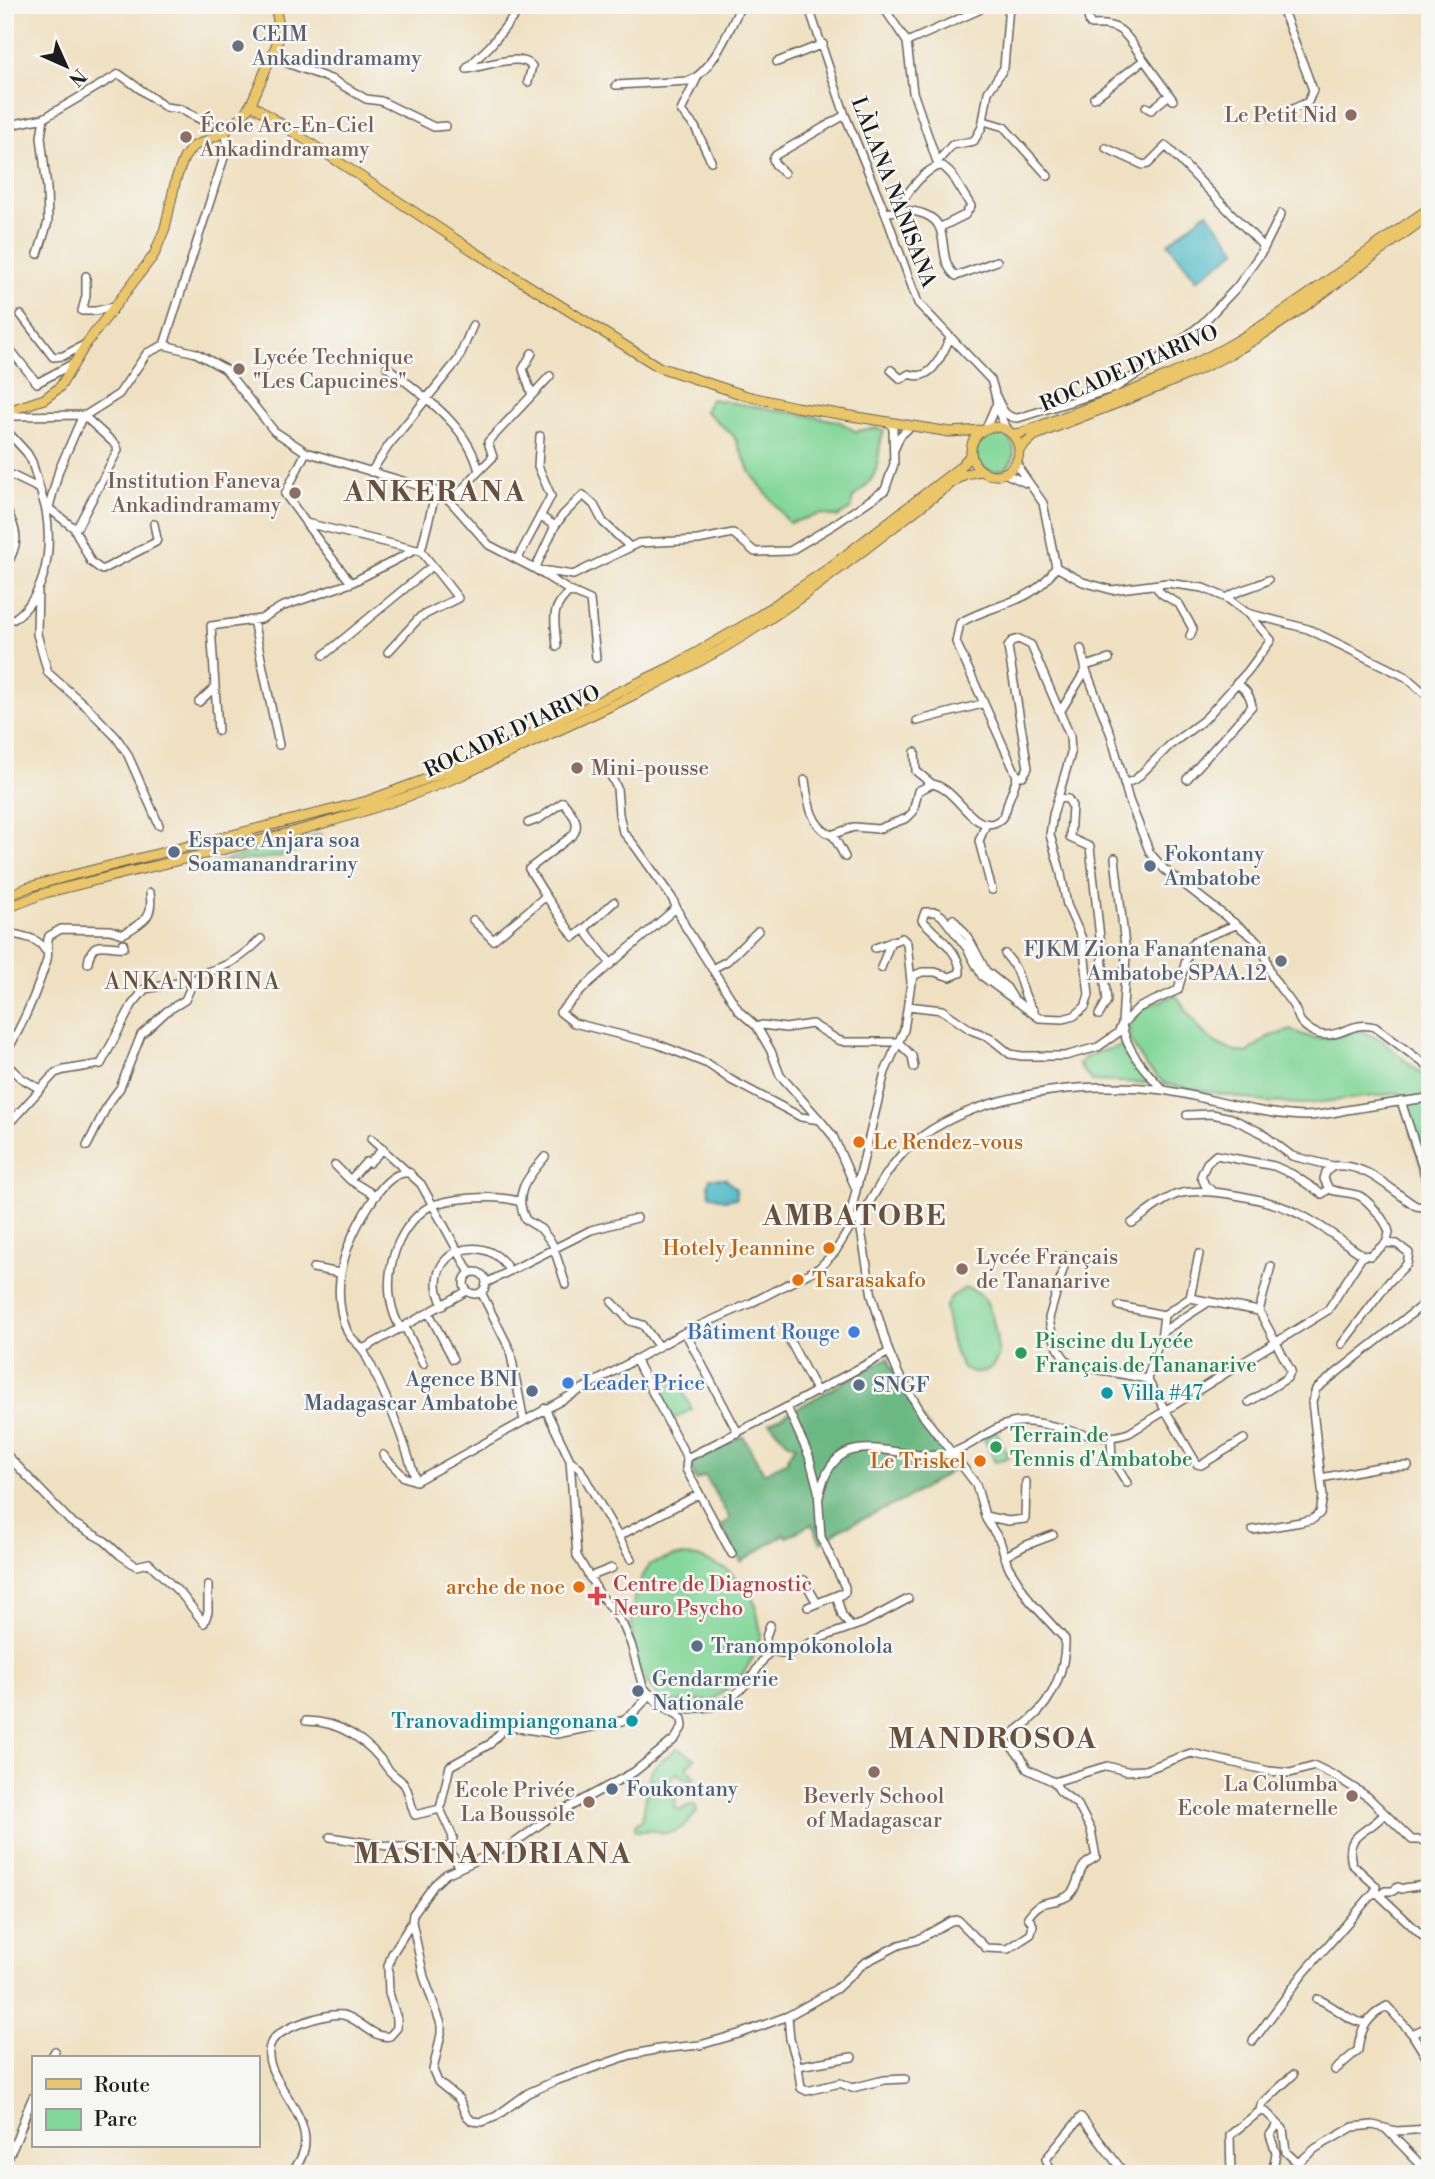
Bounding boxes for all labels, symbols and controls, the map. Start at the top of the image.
place label: CEIM Ankadindramamy [251,22,422,72]
north arrow [32,32,102,102]
marker: CEIM Ankadindramamy [230,38,246,54]
text: N [64,64,91,91]
street label: LÀLANA NANISANA [845,93,943,292]
place label: Le Petit Nid [1224,103,1337,129]
marker: Le Petit Nid [1343,107,1359,123]
place label: École Arc-En-Ciel Ankadindramamy [199,111,374,163]
marker: École Arc-En-Ciel Ankadindramamy [178,129,194,145]
street label: ROCADE D'IARIVO [1036,320,1222,418]
place label: Lycée Technique "Les Capucines" [253,345,414,395]
marker: Lycée Technique "Les Capucines" [231,361,247,377]
place label: Institution Faneva Ankadindramamy [107,469,282,519]
district label: ANKERANA [343,475,526,510]
marker: Institution Faneva Ankadindramamy [287,485,303,501]
street label: ROCADE D'IARIVO [420,680,605,784]
place label: Mini-pousse [591,756,709,782]
marker: Mini-pousse [569,760,585,776]
place label: Espace Anjara soa Soamanandrariny [188,828,360,878]
place label: Fokontany Ambatobe [1163,842,1265,892]
marker: Espace Anjara soa Soamanandrariny [166,844,182,860]
marker: Fokontany Ambatobe [1142,858,1158,874]
place label: FJKM Ziona Fanantenana Ambatobe SPAA.12 [1024,937,1267,987]
marker: FJKM Ziona Fanantenana Ambatobe SPAA.12 [1273,953,1289,969]
district label: ANKANDRINA [104,968,281,996]
place label: Le Rendez-vous [873,1130,1023,1156]
marker: Le Rendez-vous [851,1134,867,1150]
district label: AMBATOBE [761,1199,948,1234]
place label: Hotely Jeannine [663,1236,815,1262]
marker: Hotely Jeannine [821,1240,837,1256]
place label: Lycée Français de Tananarive [976,1245,1118,1295]
marker: Lycée Français de Tananarive [954,1261,970,1277]
place label: Tsarasakafo [812,1268,926,1294]
marker: Tsarasakafo [790,1272,806,1288]
place label: Bâtiment Rouge [687,1320,840,1346]
marker: Bâtiment Rouge [846,1324,862,1340]
place label: Piscine du Lycée Français de Tananarive [1035,1329,1257,1379]
marker: Piscine du Lycée Français de Tananarive [1013,1345,1029,1361]
place label: Agence BNI Madagascar Ambatobe [304,1367,518,1417]
place label: Leader Price [582,1371,705,1397]
place label: SNGF [873,1373,930,1399]
marker: Leader Price [560,1375,576,1391]
marker: SNGF [851,1377,867,1393]
place label: Villa #47 [1120,1381,1203,1407]
marker: Agence BNI Madagascar Ambatobe [524,1383,540,1399]
marker: Villa #47 [1099,1385,1115,1401]
place label: Terrain de Tennis d'Ambatobe [1010,1423,1193,1473]
marker: Terrain de Tennis d'Ambatobe [988,1439,1004,1455]
place label: Le Triskel [870,1449,966,1475]
marker: Le Triskel [972,1453,988,1469]
place label: Centre de Diagnostic Neuro Psycho [613,1572,812,1622]
place label: arche de noe [446,1575,565,1601]
marker: arche de noe [571,1579,587,1595]
marker: Centre de Diagnostic Neuro Psycho [587,1586,607,1606]
place label: Tranompokonolola [711,1634,893,1660]
marker: Tranompokonolola [689,1638,705,1654]
place label: Gendarmerie Nationale [652,1667,779,1717]
marker: Gendarmerie Nationale [630,1683,646,1699]
place label: Tranovadimpiangonana [391,1709,618,1735]
marker: Tranovadimpiangonana [624,1713,640,1729]
district label: MANDROSOA [888,1722,1098,1757]
marker: Beverly School of Madagascar [866,1764,882,1780]
place label: La Columba Ecole maternelle [1177,1772,1338,1822]
place label: Foukontany [626,1777,739,1803]
place label: Ecole Privée La Boussole [455,1778,575,1828]
marker: Foukontany [604,1781,620,1797]
place label: Beverly School of Madagascar [803,1784,944,1834]
marker: La Columba Ecole maternelle [1344,1788,1360,1804]
marker: Ecole Privée La Boussole [581,1794,597,1810]
district label: MASINANDRIANA [354,1837,632,1872]
legend [32,2056,259,2148]
text: Route [94,2073,150,2099]
text: Parc [94,2107,137,2133]

